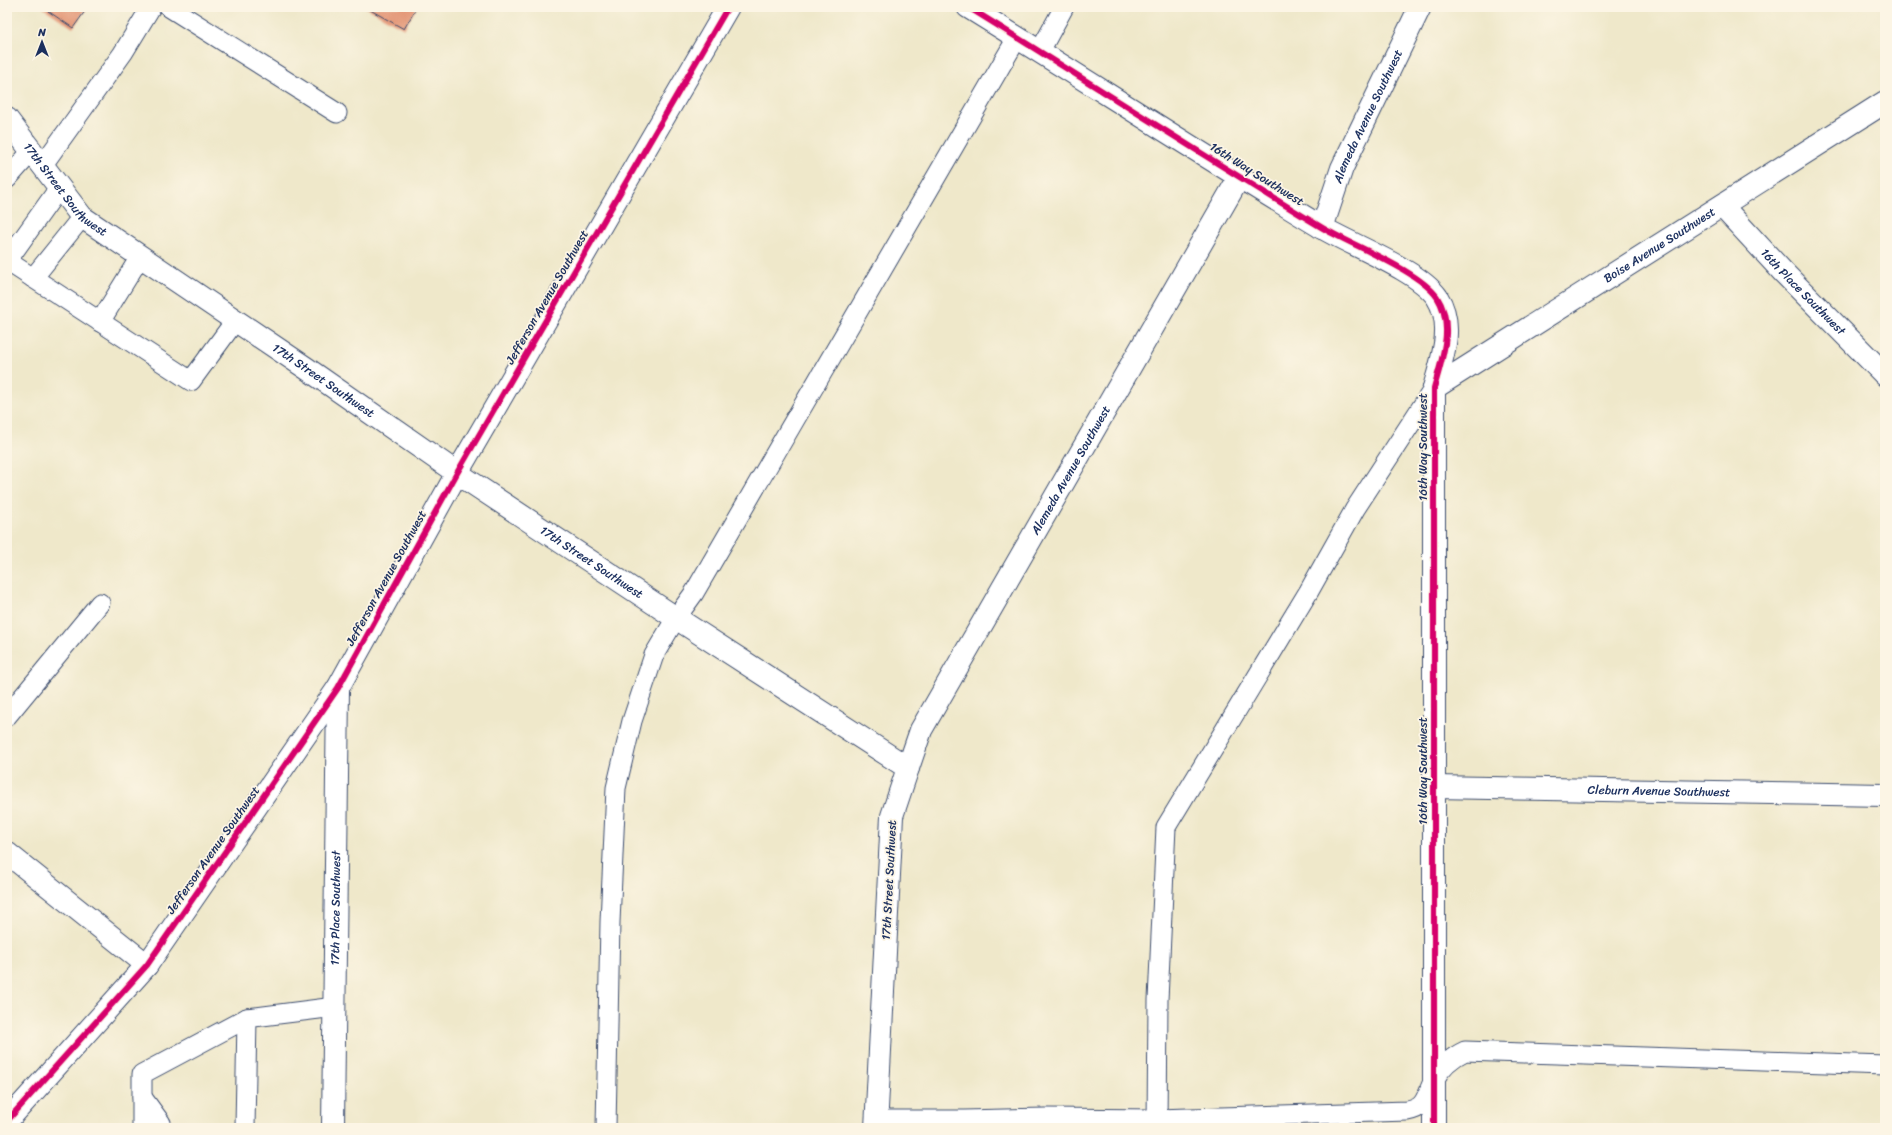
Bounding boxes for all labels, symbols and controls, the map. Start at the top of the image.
north arrow [22,22,62,62]
text: N [37,23,46,42]
street label: Alemeda Avenue Southwest [1326,45,1409,187]
street label: 16th Way Southwest [1205,136,1309,212]
street label: 17th Street Southwest [18,138,112,242]
street label: Boise Avenue Southwest [1599,201,1720,289]
street label: Jefferson Avenue Southwest [499,225,595,369]
street label: 16th Place Southwest [1755,243,1852,341]
street label: 17th Street Southwest [268,337,379,424]
street label: 16th Way Southwest [1412,393,1434,501]
street label: Alemeda Avenue Southwest [1024,401,1117,540]
street label: Jefferson Avenue Southwest [339,506,433,651]
street label: 17th Street Southwest [535,520,648,605]
street label: 16th Way Southwest [1412,717,1434,825]
street label: Cleburn Avenue Southwest [1587,779,1731,803]
street label: Jefferson Avenue Southwest [160,781,266,920]
street label: 17th Street Southwest [875,819,903,941]
street label: 17th Place Southwest [324,849,347,966]

